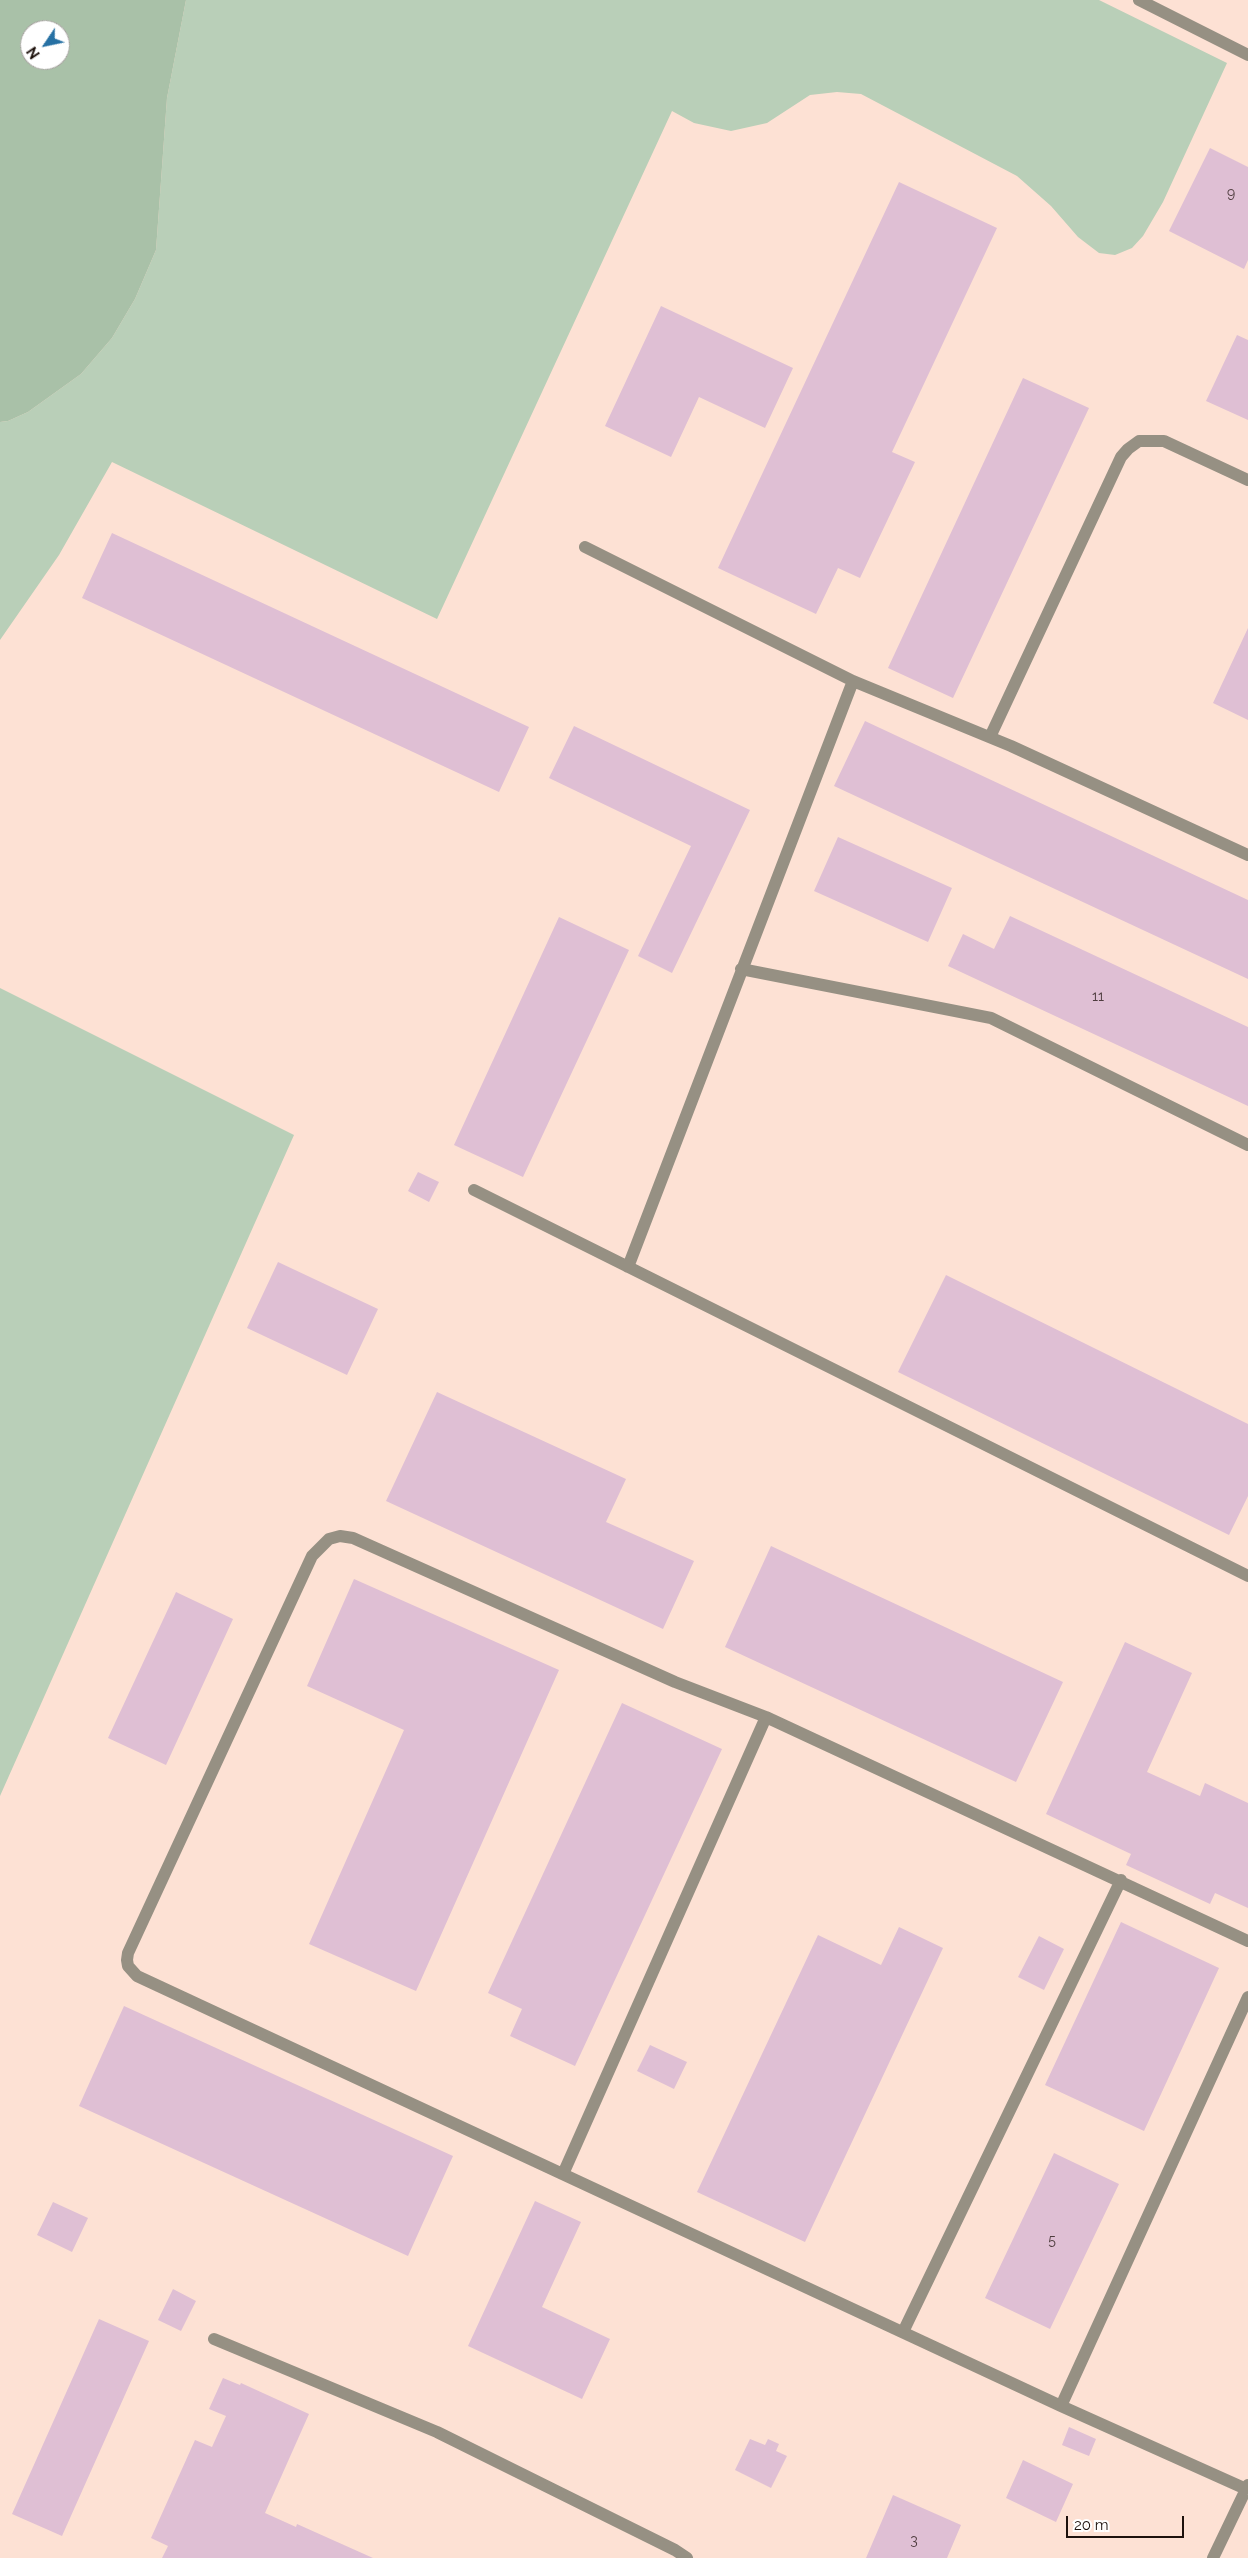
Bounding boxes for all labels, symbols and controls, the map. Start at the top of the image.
north arrow [20,20,70,70]
text: N [24,44,43,62]
house number: 9 [1227,186,1235,202]
house number: 11 [1092,989,1104,1005]
house number: 5 [1048,2233,1056,2249]
scale bar [1068,2506,1186,2538]
text: 20 m [1074,2516,1109,2534]
house number: 3 [910,2533,918,2549]

